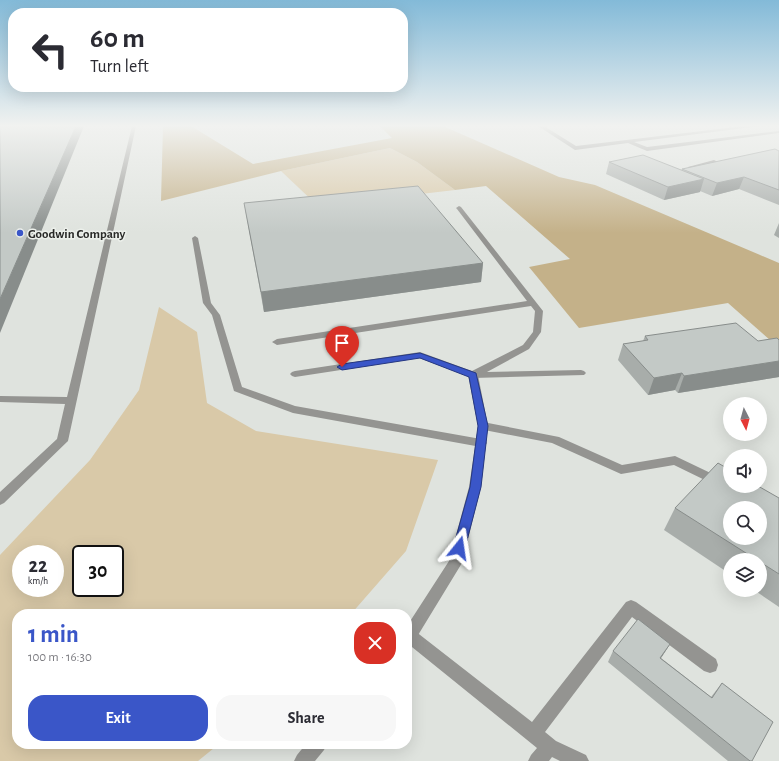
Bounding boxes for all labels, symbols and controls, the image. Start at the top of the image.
icon: left [24,24,76,76]
text: 60 m [90,25,145,53]
text: Turn left [90,58,149,76]
marker: Goodwin Company [15,228,25,238]
place label: Goodwin Company [28,228,125,241]
pin [325,326,359,367]
icon: arrive [331,332,353,354]
north arrow [723,397,767,441]
map controls [723,397,767,597]
button: sound [723,449,767,493]
button: search [723,501,767,545]
position arrow [438,527,480,569]
speed limit sign: 30 [72,545,124,597]
button: layers [723,553,767,597]
text: 22 [29,556,47,576]
text: km/h [28,576,48,586]
button: close [354,622,396,664]
text: 1 min [28,623,79,647]
text: 100 m · 16:30 [28,651,92,664]
button: Exit [28,695,208,741]
button: Share [216,695,396,741]

